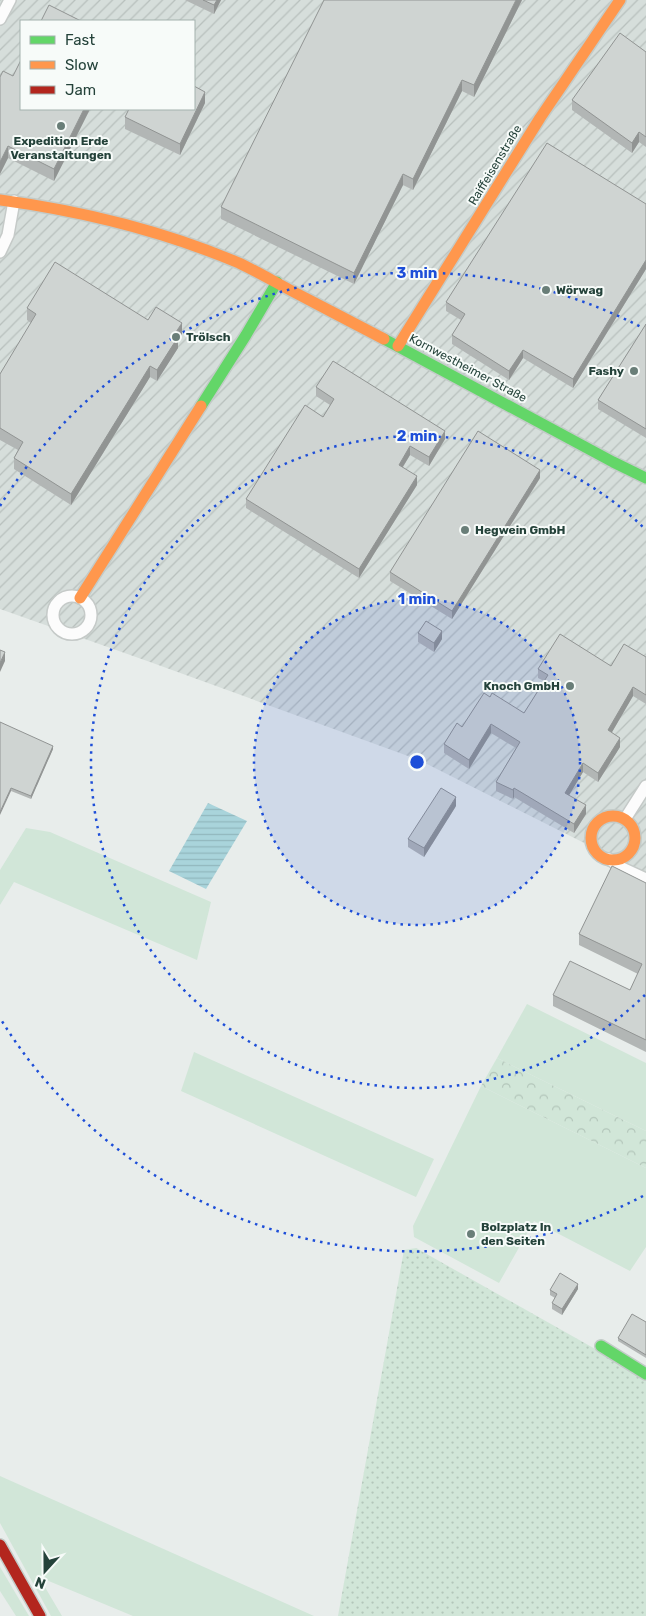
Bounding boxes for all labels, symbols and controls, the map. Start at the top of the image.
legend [20,20,195,110]
text: Fast [65,31,95,49]
text: Slow [65,56,98,74]
text: Jam [65,81,96,99]
marker: Expedition Erde Veranstaltungen [55,120,67,132]
street label: Raiffeisenstraße [466,122,525,208]
place label: Expedition Erde Veranstaltungen [10,134,112,162]
text: 3 min [397,264,437,282]
place label: Wörwag [556,283,603,297]
marker: Wörwag [540,284,552,296]
place label: Trölsch [186,330,231,344]
marker: Trölsch [170,331,182,343]
street label: Kornwestheimer Straße [407,331,529,405]
place label: Fashy [588,364,624,378]
marker: Fashy [628,365,640,377]
text: 2 min [397,427,437,445]
place label: Hegwein GmbH [475,523,566,537]
marker: Hegwein GmbH [459,524,471,536]
text: 1 min [398,590,436,608]
place label: Knoch GmbH [483,679,560,693]
marker: Knoch GmbH [564,680,576,692]
centre of rings [408,753,426,771]
place label: Bolzplatz In den Seiten [481,1220,552,1248]
marker: Bolzplatz In den Seiten [465,1228,477,1240]
north arrow [20,1546,70,1596]
text: N [33,1573,48,1592]

